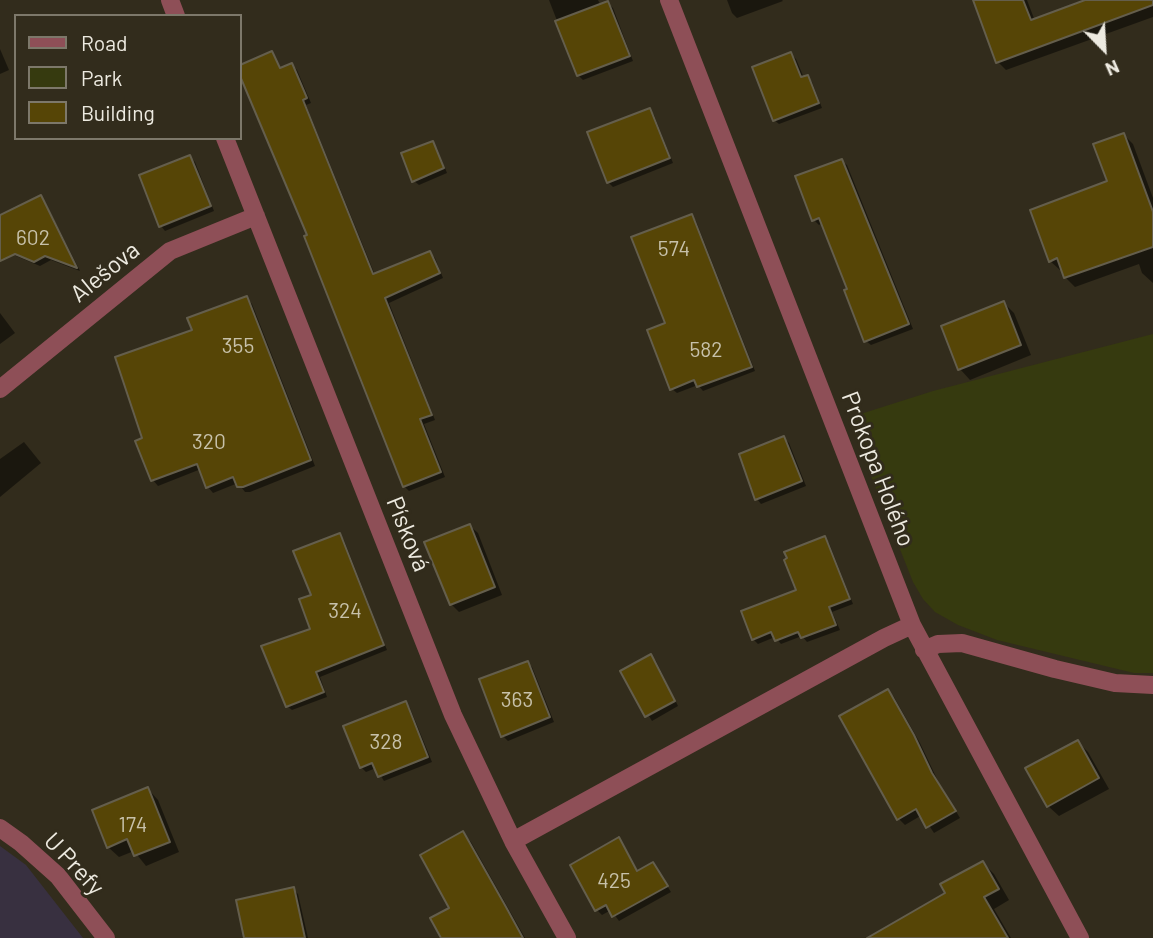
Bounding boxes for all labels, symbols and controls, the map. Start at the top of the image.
legend [14,14,242,140]
north arrow [1069,14,1139,84]
text: Road [81,30,127,55]
text: N [1102,56,1123,82]
text: Park [81,65,122,90]
text: Building [81,100,155,125]
house number: 602 [16,225,50,251]
street label: Alešova [65,236,145,308]
house number: 574 [658,236,690,262]
house number: 355 [222,333,254,359]
house number: 582 [690,337,722,363]
street label: Prokopa Holého [835,387,921,551]
house number: 320 [192,429,226,455]
street label: Písková [380,492,436,576]
house number: 324 [328,598,362,624]
house number: 363 [501,687,533,713]
house number: 328 [369,729,403,755]
house number: 174 [119,812,147,838]
street label: U Prefy [38,827,110,901]
house number: 425 [597,868,631,894]

